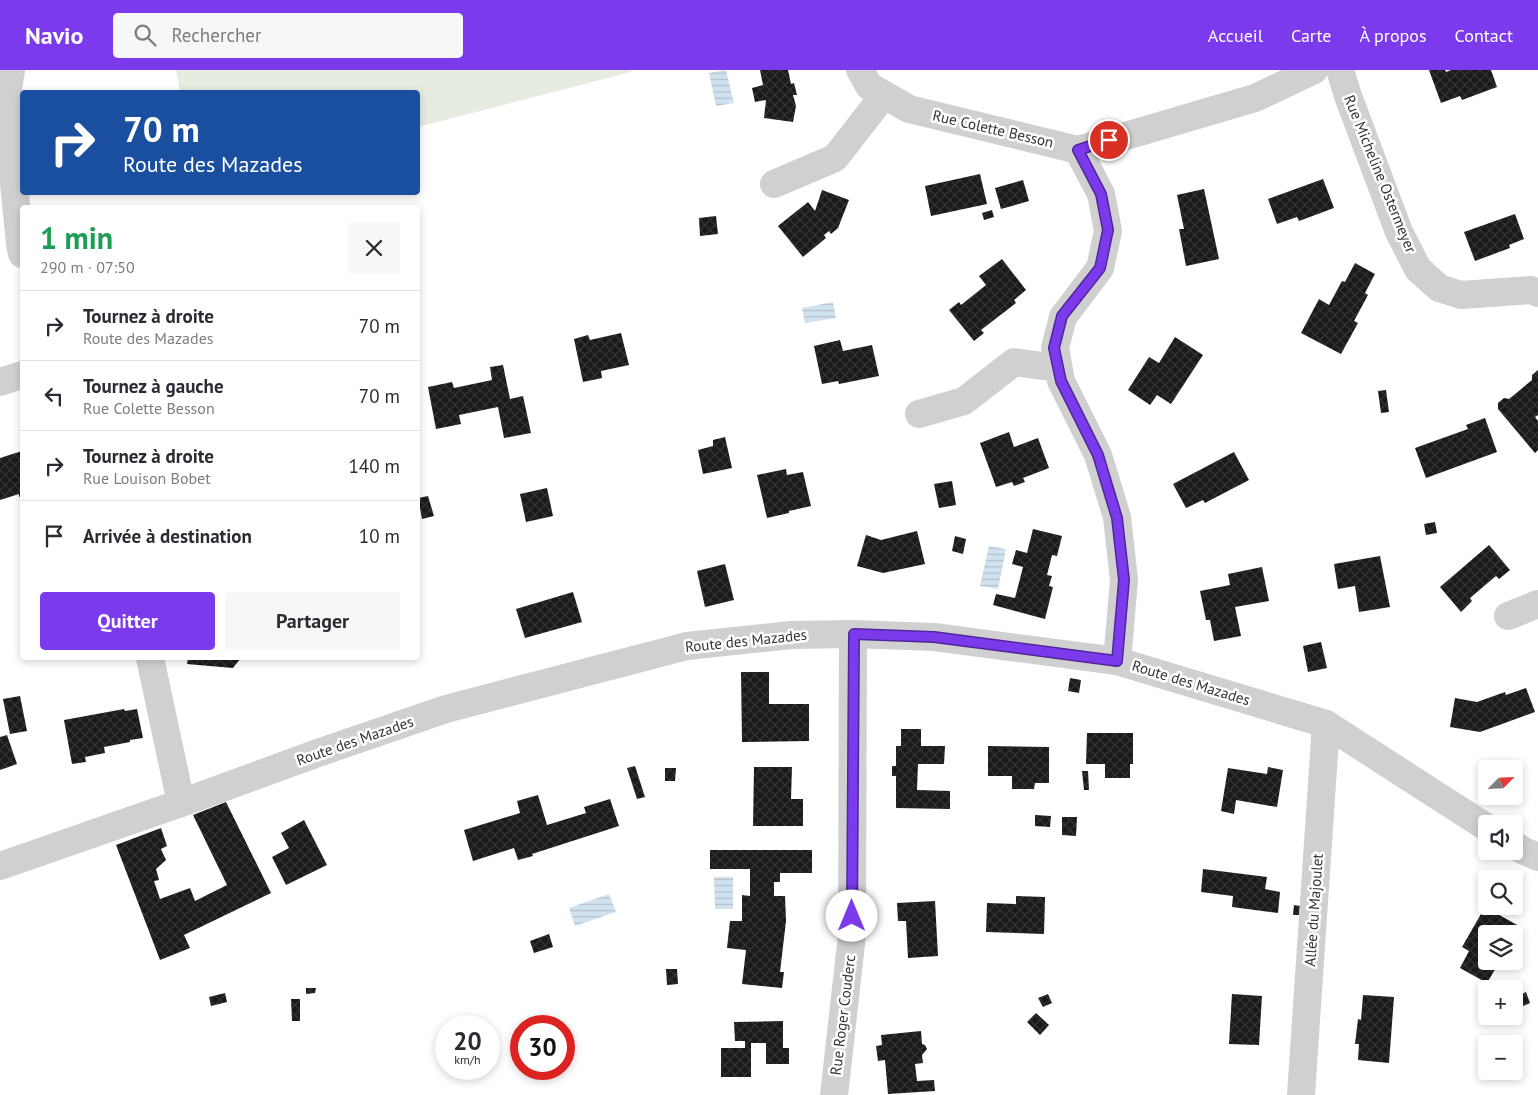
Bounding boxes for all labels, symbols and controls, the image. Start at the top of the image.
search box [113,13,463,58]
text: Navio [25,20,83,51]
icon: search [131,21,159,49]
text: Rechercher [171,23,261,47]
text: Accueil [1208,24,1263,47]
text: Carte [1291,24,1332,47]
text: À propos [1360,24,1427,47]
text: Contact [1455,24,1513,47]
street label: Rue Micheline Ostermeyer [1340,92,1421,255]
street label: Rue Colette Besson [931,105,1055,152]
text: 70 m [123,106,200,152]
icon: right [40,110,105,175]
pin [1088,119,1130,161]
icon: arrive [1095,126,1123,154]
text: Route des Mazades [123,150,302,178]
text: 1 min [40,218,113,257]
button: close [348,222,400,274]
text: 290 m · 07:50 [40,257,135,277]
text: Tournez à droite [83,304,214,328]
icon: right [40,312,68,340]
text: 70 m [359,314,400,338]
text: Route des Mazades [83,328,214,348]
text: Tournez à gauche [83,374,224,398]
icon: left [40,382,68,410]
text: 70 m [359,384,400,408]
text: Rue Colette Besson [83,398,215,418]
text: Tournez à droite [83,444,214,468]
icon: right [40,452,68,480]
text: 140 m [348,454,400,478]
text: Rue Louison Bobet [83,468,211,488]
icon: arrive [40,522,68,550]
text: Arrivée à destination [83,524,252,548]
text: 10 m [359,524,400,548]
button: Quitter [40,592,215,650]
button: Partager [225,592,400,650]
street label: Route des Mazades [684,625,808,656]
street label: Route des Mazades [1130,656,1252,709]
street label: Route des Mazades [294,712,416,769]
north arrow [1478,760,1522,805]
map controls [1478,760,1523,1080]
button: sound [1478,815,1523,860]
street label: Allée du Majoulet [1300,853,1327,967]
button: search [1478,870,1523,915]
position arrow [825,889,877,941]
button: layers [1478,925,1523,970]
street label: Rue Roger Couderc [826,953,859,1076]
button: + [1478,980,1523,1025]
speed limit sign: 30 [510,1015,575,1080]
text: 20 [453,1025,482,1057]
button: − [1478,1035,1523,1080]
text: km/h [454,1052,481,1067]

